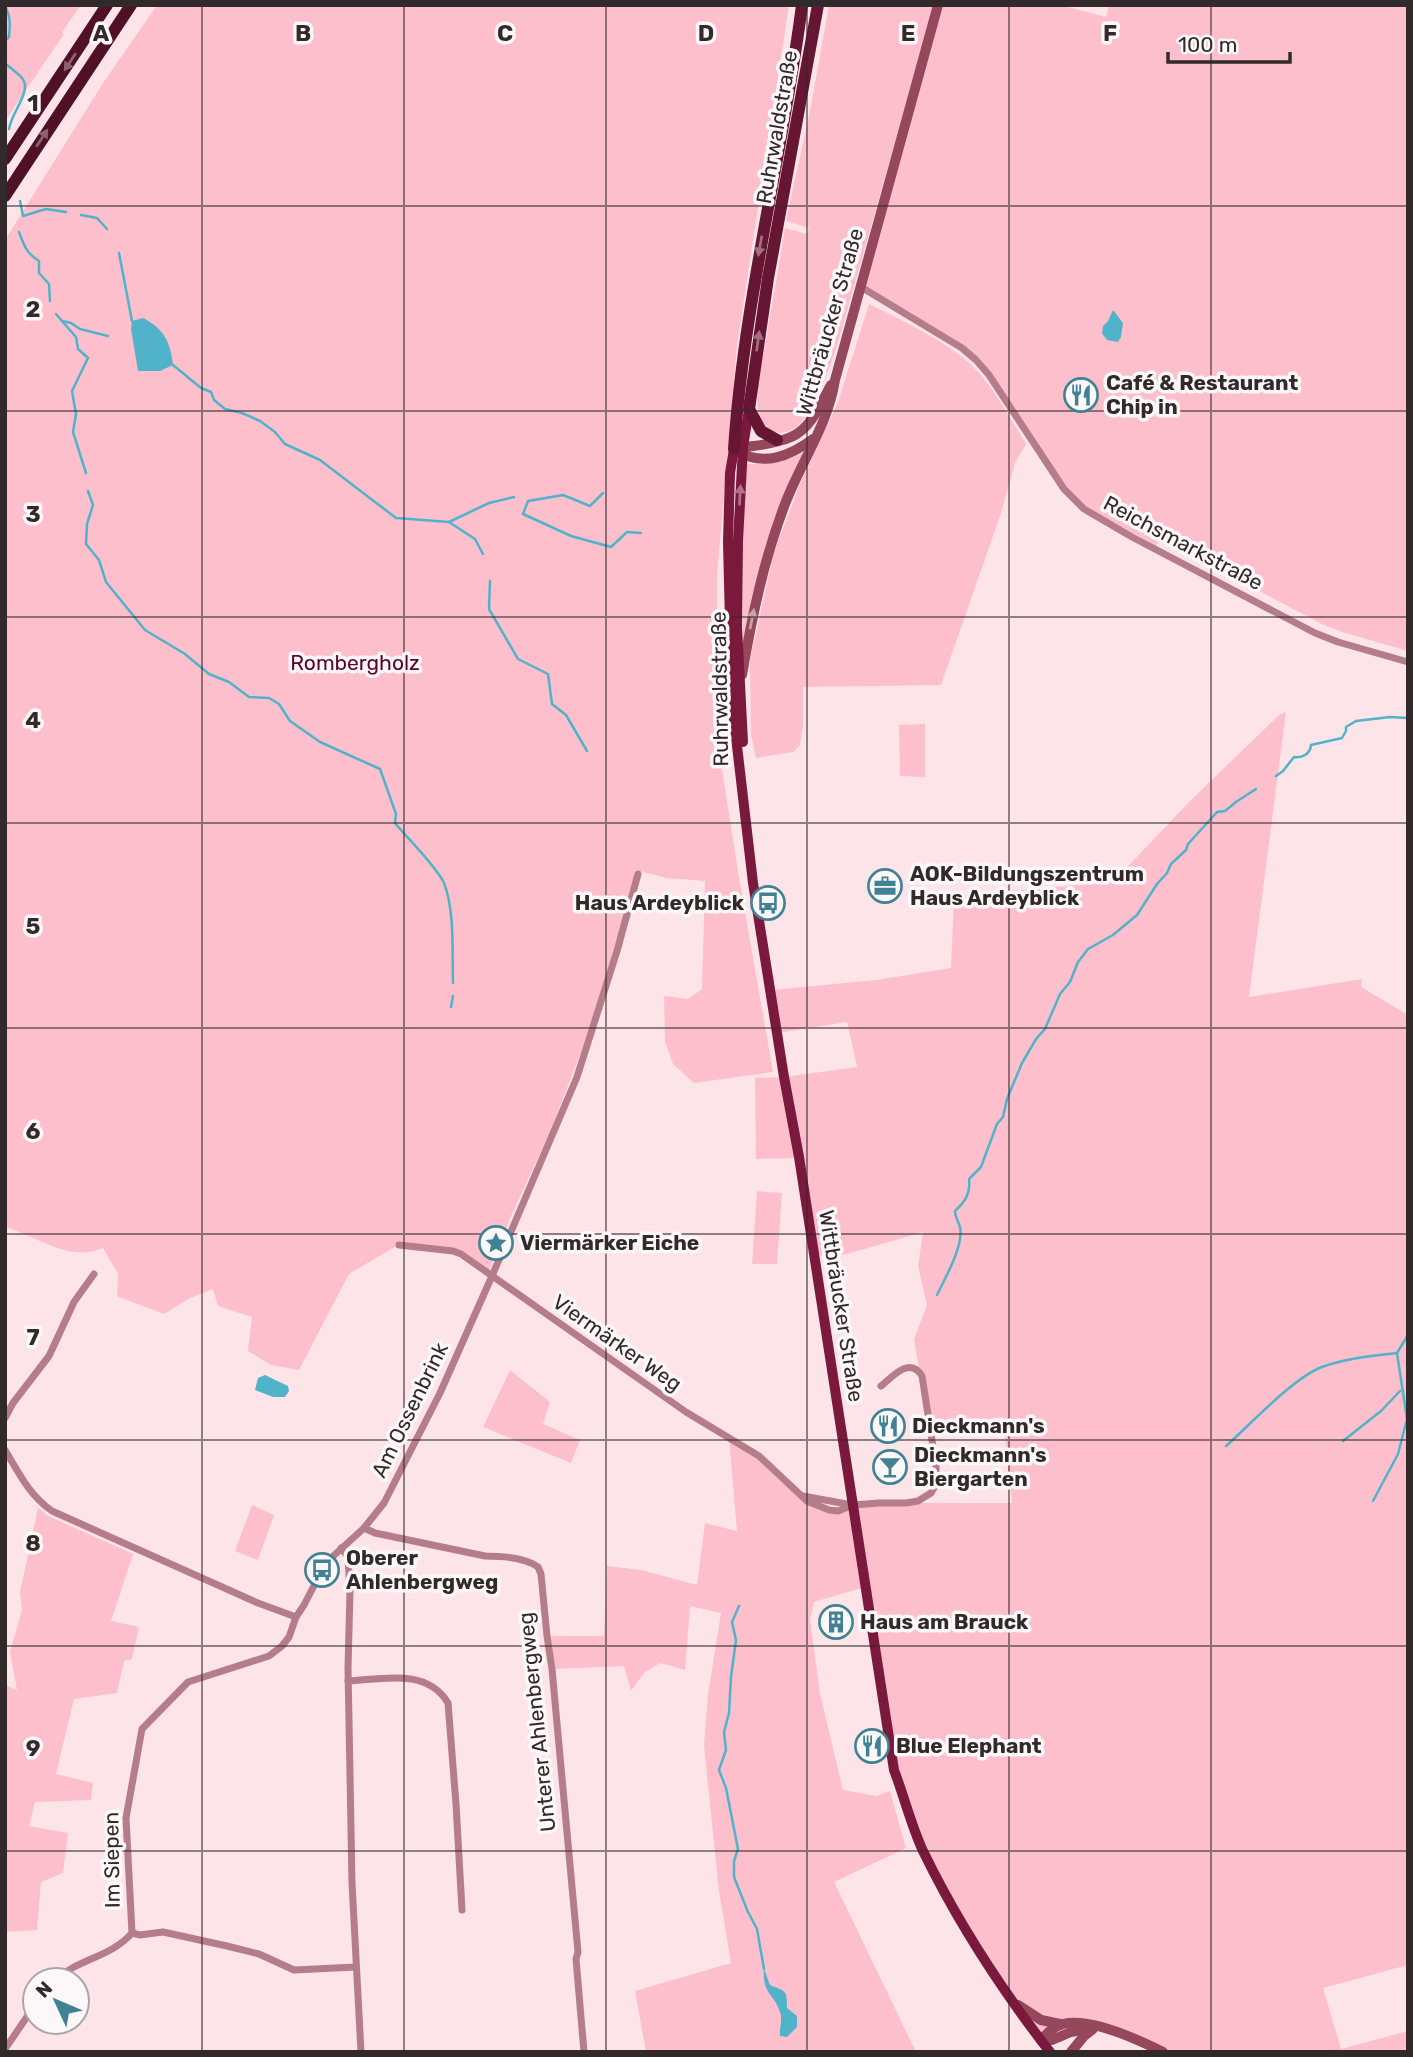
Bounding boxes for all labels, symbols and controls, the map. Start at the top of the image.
text: A [93,19,110,47]
text: B [295,19,311,47]
text: C [497,19,513,47]
text: D [698,19,714,47]
text: E [901,19,915,47]
text: F [1103,19,1117,47]
scale bar [1168,21,1290,65]
text: 100 m [1178,32,1237,57]
street label: Ruhrwaldstraße [751,48,802,206]
one-way arrow [63,52,76,72]
text: 1 [27,89,39,117]
one-way arrow [36,129,49,148]
street label: Wittbräucker Straße [791,225,868,419]
one-way arrow [754,236,765,258]
text: 2 [26,295,40,323]
one-way arrow [753,330,764,352]
place label: Café & Restaurant Chip in [1106,370,1298,419]
restaurant icon: Café & Restaurant Chip in [1062,376,1100,414]
one-way arrow [735,484,746,506]
street label: Reichsmarkstraße [1099,490,1267,595]
text: 3 [25,500,41,528]
one-way arrow [747,608,758,630]
street label: Ruhrwaldstraße [706,611,733,767]
park label: Rombergholz [290,650,420,675]
text: 4 [25,706,41,734]
place label: AOK-Bildungszentrum Haus Ardeyblick [910,861,1144,910]
office icon: AOK-Bildungszentrum Haus Ardeyblick [866,867,904,905]
bus stop icon: Haus Ardeyblick [749,884,787,922]
place label: Haus Ardeyblick [575,890,745,915]
text: 5 [26,912,41,940]
text: 6 [26,1117,41,1145]
street label: Wittbräucker Straße [814,1208,869,1404]
place icon: Viermärker Eiche [477,1224,515,1262]
place label: Viermärker Eiche [520,1230,699,1255]
street label: Viermärker Weg [548,1289,687,1396]
text: 7 [26,1323,40,1351]
street label: Am Ossenbrink [366,1338,453,1481]
restaurant icon: Dieckmann's [869,1407,907,1445]
place label: Dieckmann's [912,1413,1045,1438]
place label: Dieckmann's Biergarten [914,1442,1047,1491]
bar icon: Dieckmann's Biergarten [871,1448,909,1486]
text: 8 [25,1529,41,1557]
place label: Oberer Ahlenbergweg [346,1545,498,1594]
bus stop icon: Oberer Ahlenbergweg [303,1551,341,1589]
building icon: Haus am Brauck [817,1603,855,1641]
place label: Haus am Brauck [860,1609,1029,1634]
street label: Unterer Ahlenbergweg [513,1611,560,1833]
restaurant icon: Blue Elephant [853,1727,891,1765]
place label: Blue Elephant [896,1733,1042,1758]
text: 9 [26,1734,40,1762]
street label: Im Siepen [98,1812,125,1908]
north arrow [21,1966,91,2036]
text: N [31,1977,57,2002]

